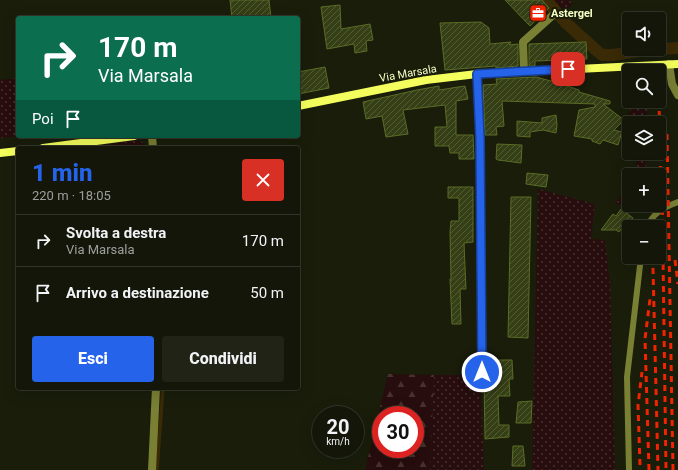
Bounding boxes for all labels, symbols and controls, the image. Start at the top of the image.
office icon: Astergel [528,3,548,23]
place label: Astergel [551,7,593,20]
map controls [622,12,666,264]
button: sound [622,12,666,56]
text: 170 m [98,31,177,64]
icon: right [32,32,84,84]
pin [551,52,585,86]
icon: arrive [557,58,579,80]
street label: Via Marsala [378,62,438,85]
button: search [622,64,666,108]
text: Via Marsala [98,65,193,86]
icon: arrive [62,108,84,130]
text: Poi [32,110,54,128]
button: layers [622,116,666,160]
text: 1 min [32,159,93,187]
button: close [242,159,284,201]
button: + [622,168,666,212]
text: 220 m · 18:05 [32,188,111,203]
button: − [622,220,666,264]
text: Svolta a destra [66,224,166,242]
icon: right [32,230,54,252]
text: 170 m [242,232,284,250]
text: Via Marsala [66,242,135,257]
icon: arrive [32,282,54,304]
text: Arrivo a destinazione [66,284,209,302]
text: 50 m [250,284,284,302]
button: Esci [32,336,154,382]
button: Condividi [162,336,284,382]
position arrow [461,351,503,393]
speed limit sign: 30 [372,406,424,458]
text: 20 [327,415,349,439]
text: km/h [326,436,350,447]

